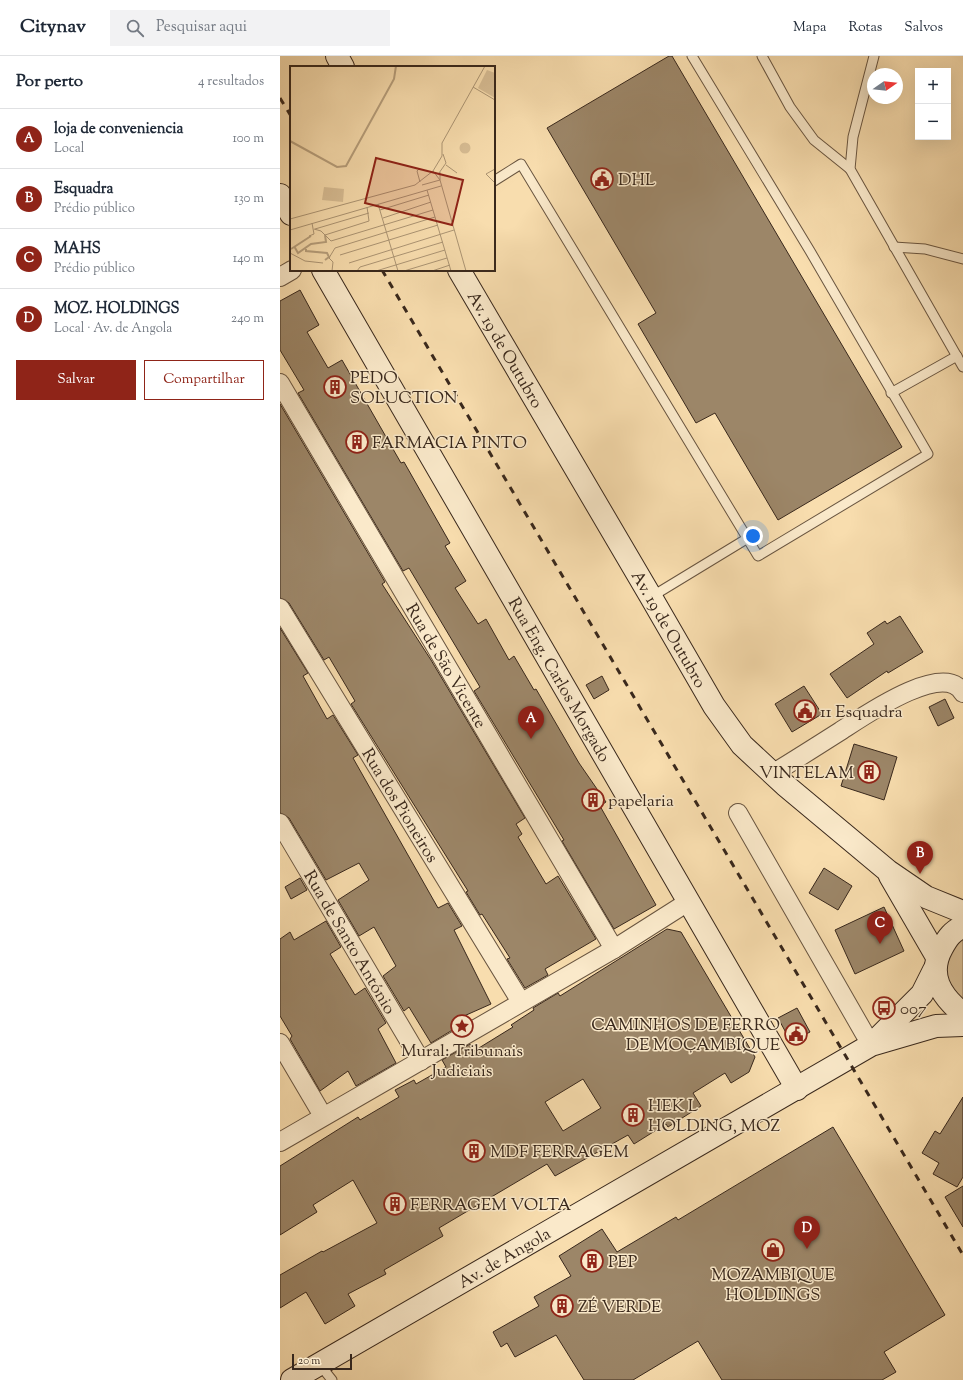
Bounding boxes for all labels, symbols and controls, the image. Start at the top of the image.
search box [110,10,390,46]
text: Citynav [20,14,86,41]
icon: search [124,17,146,39]
text: Pesquisar aqui [156,17,247,38]
text: Mapa [793,18,826,38]
text: Rotas [848,18,882,38]
text: Salvos [904,18,943,38]
inset map [290,66,495,271]
north arrow [867,68,903,104]
map controls [915,68,951,140]
button: + [915,68,951,104]
text: Por perto [16,70,83,94]
text: 4 resultados [198,73,264,91]
button: − [915,104,951,140]
text: loja de conveniencia [54,119,183,140]
text: A [24,130,34,148]
text: 100 m [232,130,264,148]
text: Local [54,140,84,158]
public building icon: DHL [589,166,615,192]
place label: DHL [618,169,655,193]
text: Esquadra [54,179,113,200]
text: B [25,190,33,208]
text: 130 m [234,190,264,208]
text: Prédio público [54,200,135,218]
text: MAHS [54,239,101,260]
text: C [24,250,34,268]
text: 140 m [233,250,264,268]
text: Prédio público [54,260,135,278]
street label: Av. 19 de Outubro [460,287,548,413]
text: MOZ. HOLDINGS [54,299,179,320]
text: D [24,310,34,328]
text: 240 m [231,310,264,328]
text: Local · Av. de Angola [54,320,172,338]
button: Salvar [16,360,136,400]
button: Compartilhar [144,360,264,400]
place label: PEDO SOLUCTION [350,367,457,411]
building icon: PEDO SOLUCTION [322,374,348,400]
building icon: FARMACIA PINTO [344,429,370,455]
place label: FARMACIA PINTO [372,432,527,456]
your location [743,526,763,546]
street label: Av. 19 de Outubro [624,567,711,693]
street label: Rua Eng. Carlos Morgado [501,594,615,767]
street label: Rua de São Vicente [399,600,491,734]
public building icon: 11 Esquadra [792,698,818,724]
place label: 11 Esquadra [820,701,903,725]
pin: A [518,706,544,739]
street label: Rua dos Pioneiros [355,744,443,868]
building icon: VINTELAM [856,759,882,785]
place label: VINTELAM [759,762,854,786]
building icon: papelaria [580,787,606,813]
place label: papelaria [608,790,674,814]
pin: B [907,841,933,874]
street label: Rua de Santo António [297,866,401,1019]
pin: C [867,911,893,944]
bus stop icon: 007 [871,995,897,1021]
place label: 007 [900,998,927,1022]
place icon: Mural: Tribunais Judiciais [449,1013,475,1039]
place label: CAMINHOS DE FERRO DE MOÇAMBIQUE [591,1014,780,1058]
public building icon: CAMINHOS DE FERRO DE MOÇAMBIQUE [783,1021,809,1047]
place label: Mural: Tribunais Judiciais [401,1040,523,1084]
place label: HEK L HOLDING, MOZ [648,1095,780,1139]
building icon: HEK L HOLDING, MOZ [620,1102,646,1128]
building icon: MDF FERRAGEM [461,1138,487,1164]
place label: MDF FERRAGEM [490,1141,629,1165]
building icon: FERRAGEM VOLTA [382,1191,408,1217]
place label: FERRAGEM VOLTA [410,1194,571,1218]
pin: D [794,1216,820,1249]
street label: Av. de Angola [454,1223,556,1295]
shop icon: MOZAMBIQUE HOLDINGS [760,1237,786,1263]
building icon: PEP [579,1248,605,1274]
place label: PEP [608,1251,638,1275]
place label: MOZAMBIQUE HOLDINGS [711,1264,835,1308]
building icon: ZÉ VERDE [549,1293,575,1319]
place label: ZÉ VERDE [578,1296,661,1320]
scale bar [292,1352,352,1371]
text: 20 m [298,1353,320,1369]

